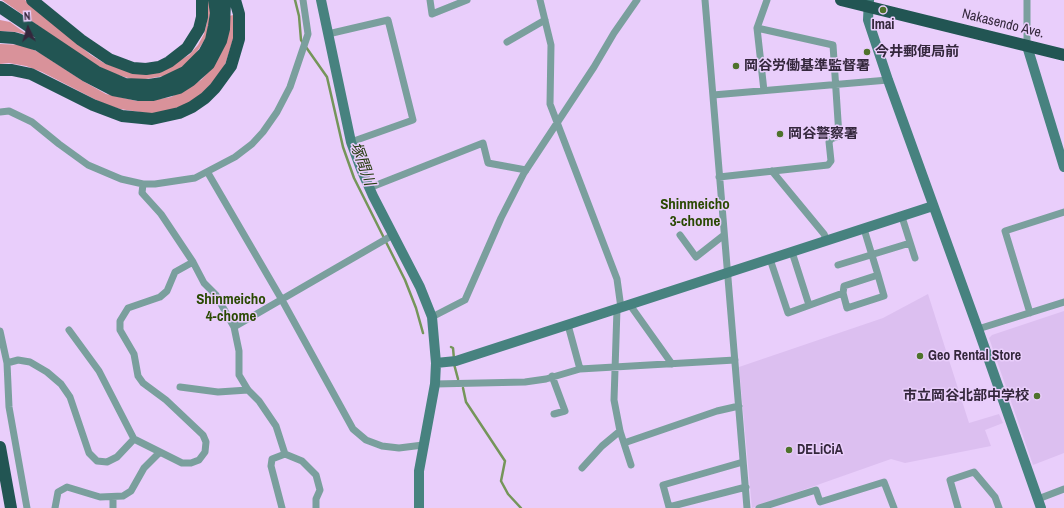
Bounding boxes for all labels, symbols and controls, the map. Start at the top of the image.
marker: Imai [878,5,888,15]
street label: Nakasendo Ave. [960,6,1046,42]
north arrow [8,8,48,48]
text: N [23,9,31,23]
place label: Imai [872,17,894,33]
place label: 今井郵便局前 [875,44,959,60]
marker: 今井郵便局前 [862,47,872,57]
place label: 岡谷労働基準監督署 [744,58,870,74]
marker: 岡谷労働基準監督署 [731,61,741,71]
place label: 岡谷警察署 [788,126,858,142]
marker: 岡谷警察署 [775,129,785,139]
water label: 塚間川 [346,140,378,188]
district label: Shinmeicho 3-chome [660,196,730,231]
district label: Shinmeicho 4-chome [196,291,266,326]
place label: Geo Rental Store [928,348,1021,364]
marker: Geo Rental Store [915,351,925,361]
place label: 市立岡谷北部中学校 [903,388,1029,404]
marker: 市立岡谷北部中学校 [1032,391,1042,401]
place label: DELiCiA [797,442,843,458]
marker: DELiCiA [784,445,794,455]

